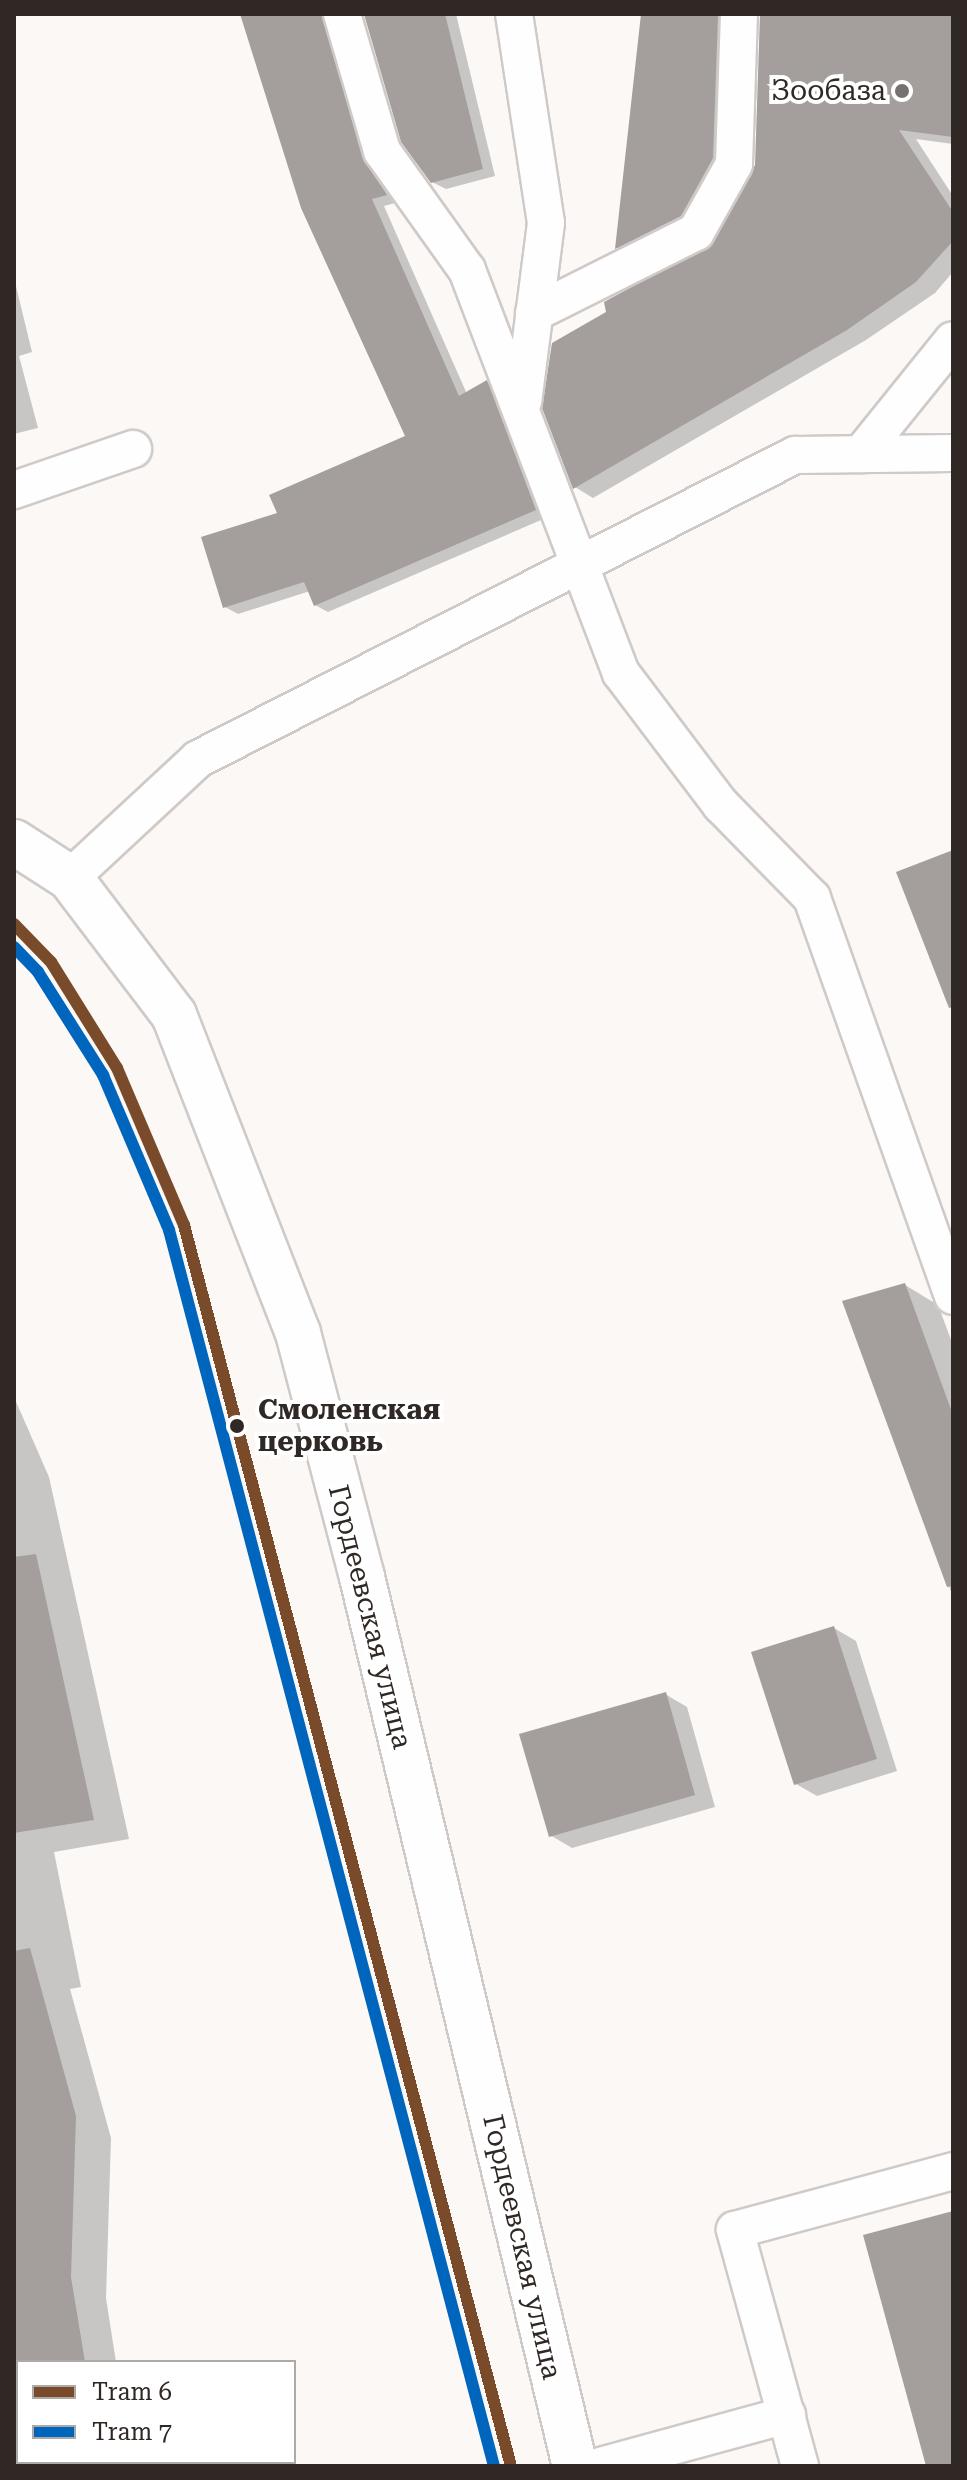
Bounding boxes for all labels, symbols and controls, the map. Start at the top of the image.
place label: Зообаза [771,74,886,108]
marker: Зообаза [893,82,911,100]
place label: Смоленская церковь [258,1393,440,1459]
marker: Смоленская церковь [223,1412,251,1440]
street label: Гордеевская улица [321,1482,419,1752]
street label: Гордеевская улица [475,2111,569,2383]
legend [16,2360,296,2464]
text: Tram 6 [92,2378,172,2406]
text: Tram 7 [92,2418,172,2446]

